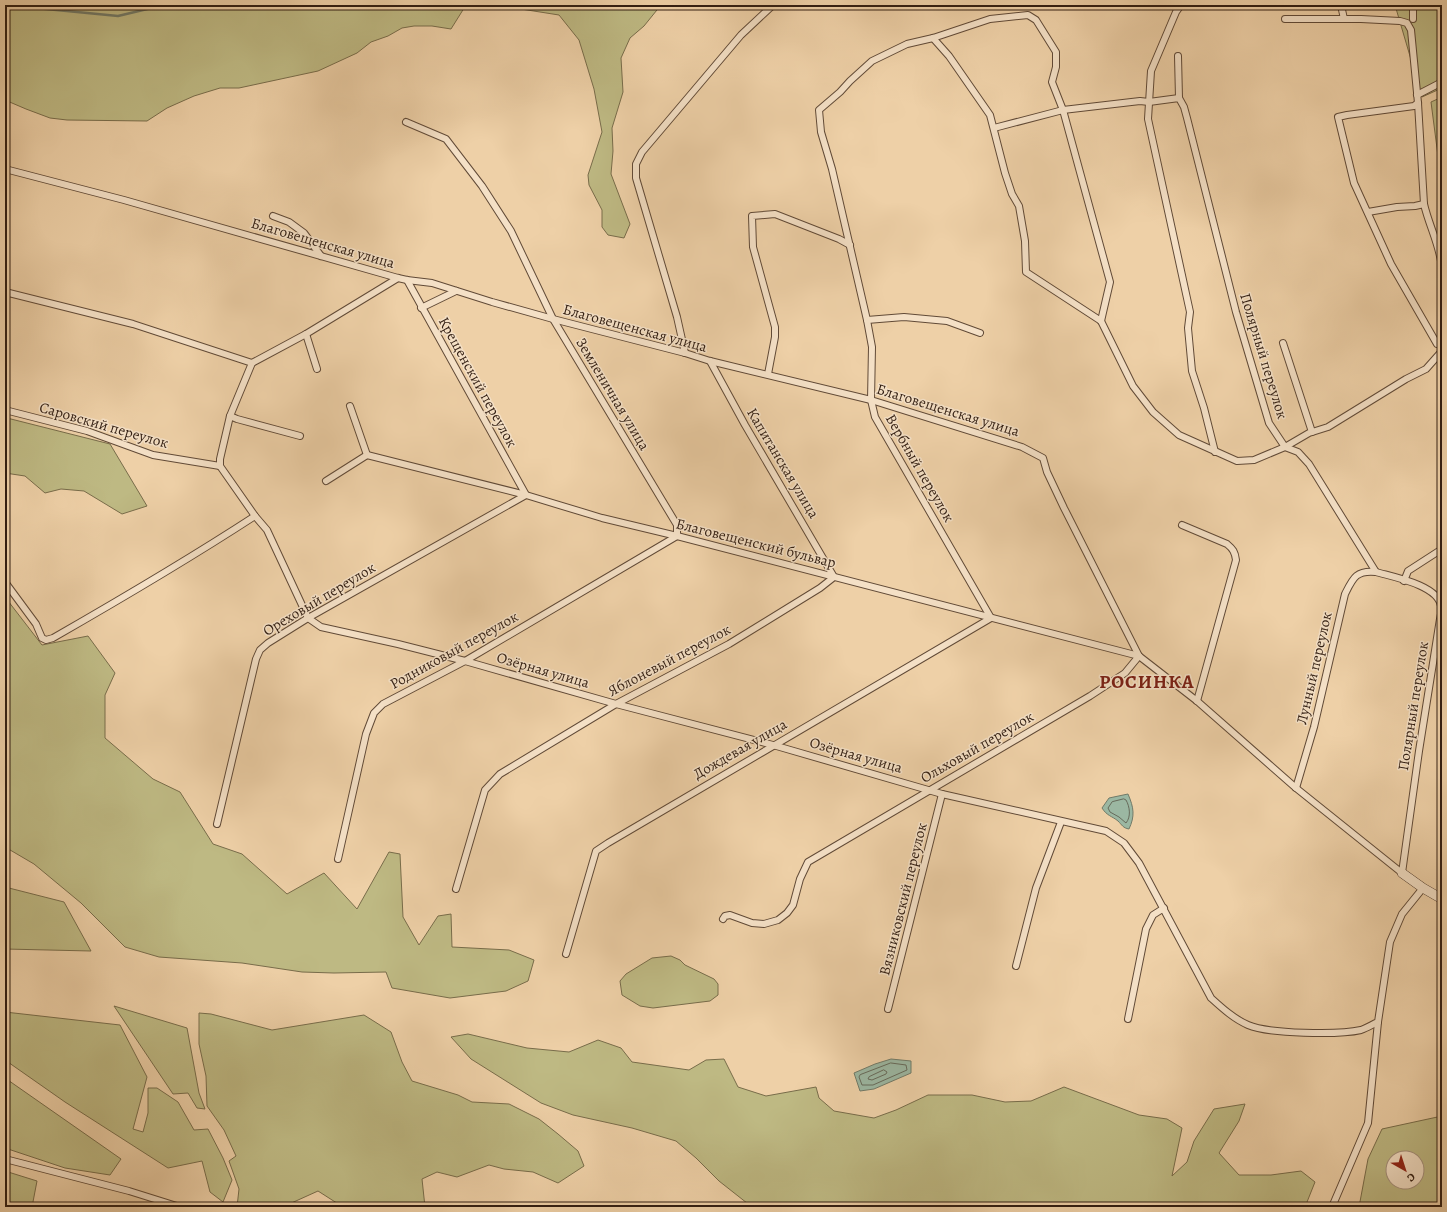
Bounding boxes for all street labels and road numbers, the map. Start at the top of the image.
street label: Благовещенская улица [249,213,397,273]
street label: Полярный переулок [1235,291,1293,422]
street label: Благовещенская улица [561,299,709,357]
street label: Крещенский переулок [434,313,522,451]
street label: Земленичная улица [572,334,655,454]
street label: Благовещенская улица [874,379,1022,441]
street label: Саровский переулок [37,397,171,453]
street label: Капитанская улица [742,404,824,522]
street label: Вербный переулок [881,410,959,526]
street label: Благовещенский бульвар [674,513,838,573]
street label: Ореховый переулок [259,557,379,641]
street label: Родниковый переулок [386,606,522,694]
street label: Лунный переулок [1291,609,1337,726]
street label: Яблоневый переулок [604,619,734,701]
street label: Полярный переулок [1393,640,1433,772]
street label: Озёрная улица [494,647,592,693]
street label: Ольховый переулок [917,706,1037,788]
street label: Дождевая улица [690,714,790,784]
street label: Озёрная улица [807,732,905,778]
street label: Вязниковский переулок [874,820,932,978]

